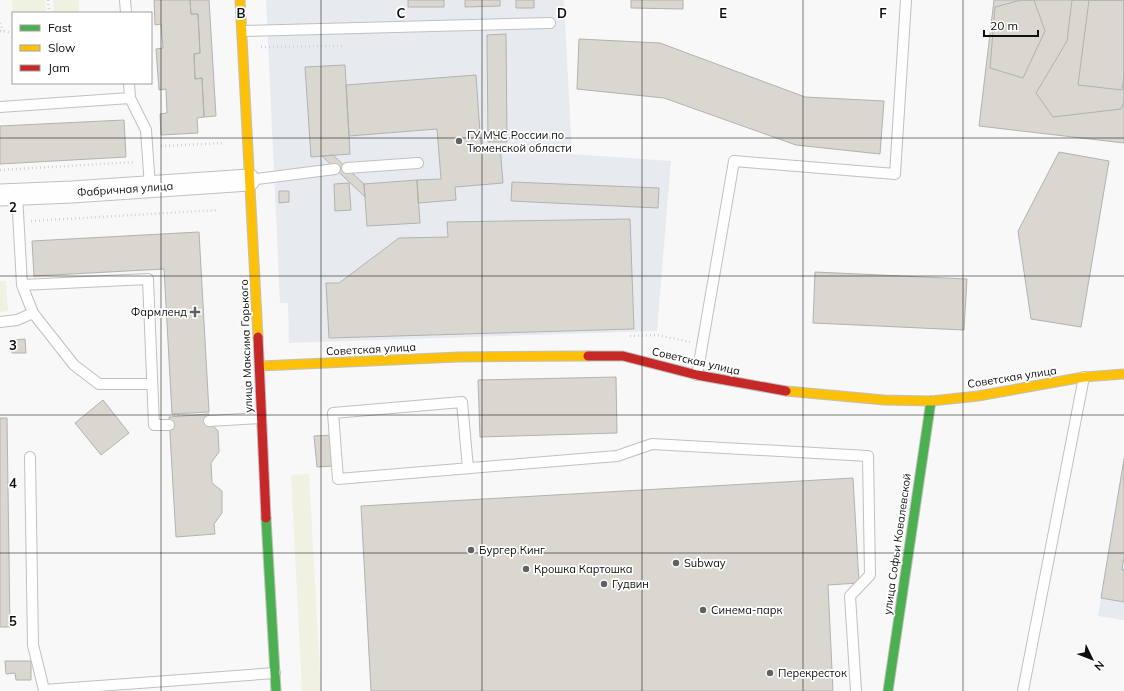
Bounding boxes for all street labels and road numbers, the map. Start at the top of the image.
street label: Фабричная улица [76,179,174,199]
street label: улица Максима Горького [237,279,255,413]
street label: Советская улица [326,340,416,358]
street label: Советская улица [650,344,742,378]
street label: Советская улица [966,363,1058,391]
street label: улица Софьи Ковалевской [880,472,914,616]

